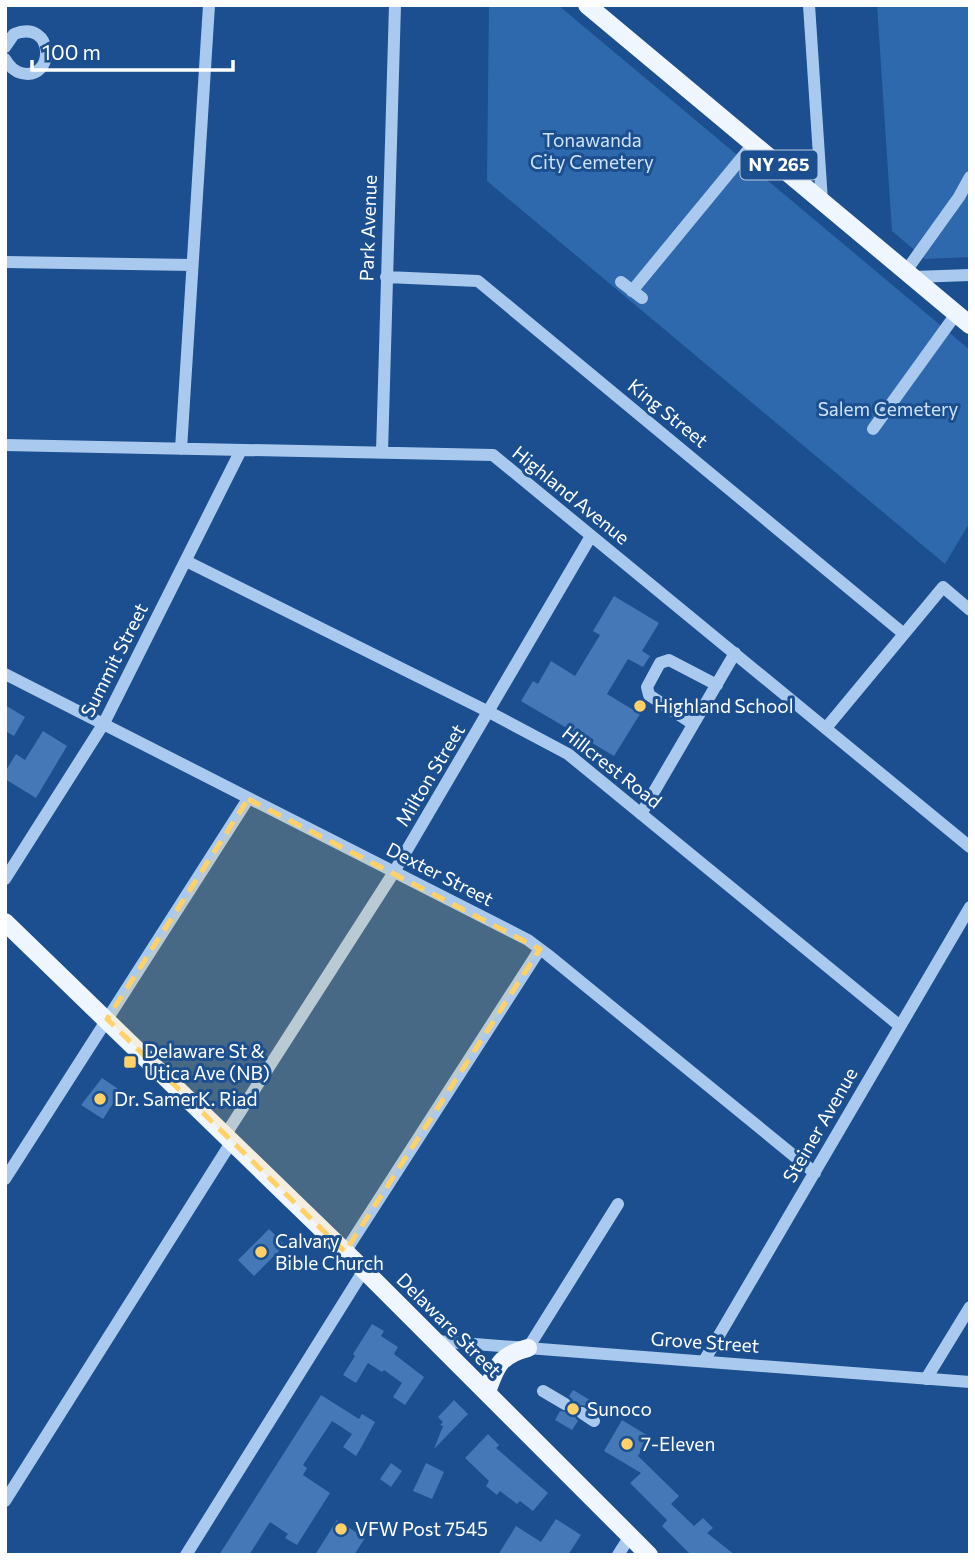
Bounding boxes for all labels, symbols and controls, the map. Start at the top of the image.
scale bar [32,28,233,72]
text: 100 m [42,39,101,64]
park label: Tonawanda City Cemetery [530,128,654,173]
road number: NY 265 [740,150,818,180]
street label: Park Avenue [354,174,381,282]
street label: King Street [624,373,713,452]
park label: Salem Cemetery [818,397,959,420]
street label: Highland Avenue [508,440,634,549]
street label: Summit Street [75,599,152,721]
place label: Highland School [654,694,794,717]
marker: Highland School [632,698,648,714]
street label: Milton Street [390,719,469,830]
street label: Hillcrest Road [558,721,667,813]
street label: Dexter Street [383,837,498,910]
place label: Delaware St & Utica Ave (NB) [144,1039,270,1084]
marker: Delaware St & Utica Ave (NB) [122,1054,138,1070]
street label: Steiner Avenue [777,1063,862,1186]
place label: Dr. SamerK. Riad [114,1087,257,1110]
marker: Dr. SamerK. Riad [92,1091,108,1107]
place label: Calvary Bible Church [275,1229,384,1274]
marker: Calvary Bible Church [253,1244,269,1260]
street label: Delaware Street [392,1268,506,1382]
street label: Grove Street [650,1326,760,1357]
place label: Sunoco [587,1397,652,1420]
marker: Sunoco [565,1401,581,1417]
place label: 7-Eleven [641,1432,715,1455]
marker: 7-Eleven [619,1436,635,1452]
place label: VFW Post 7545 [355,1517,488,1540]
marker: VFW Post 7545 [333,1521,349,1537]

